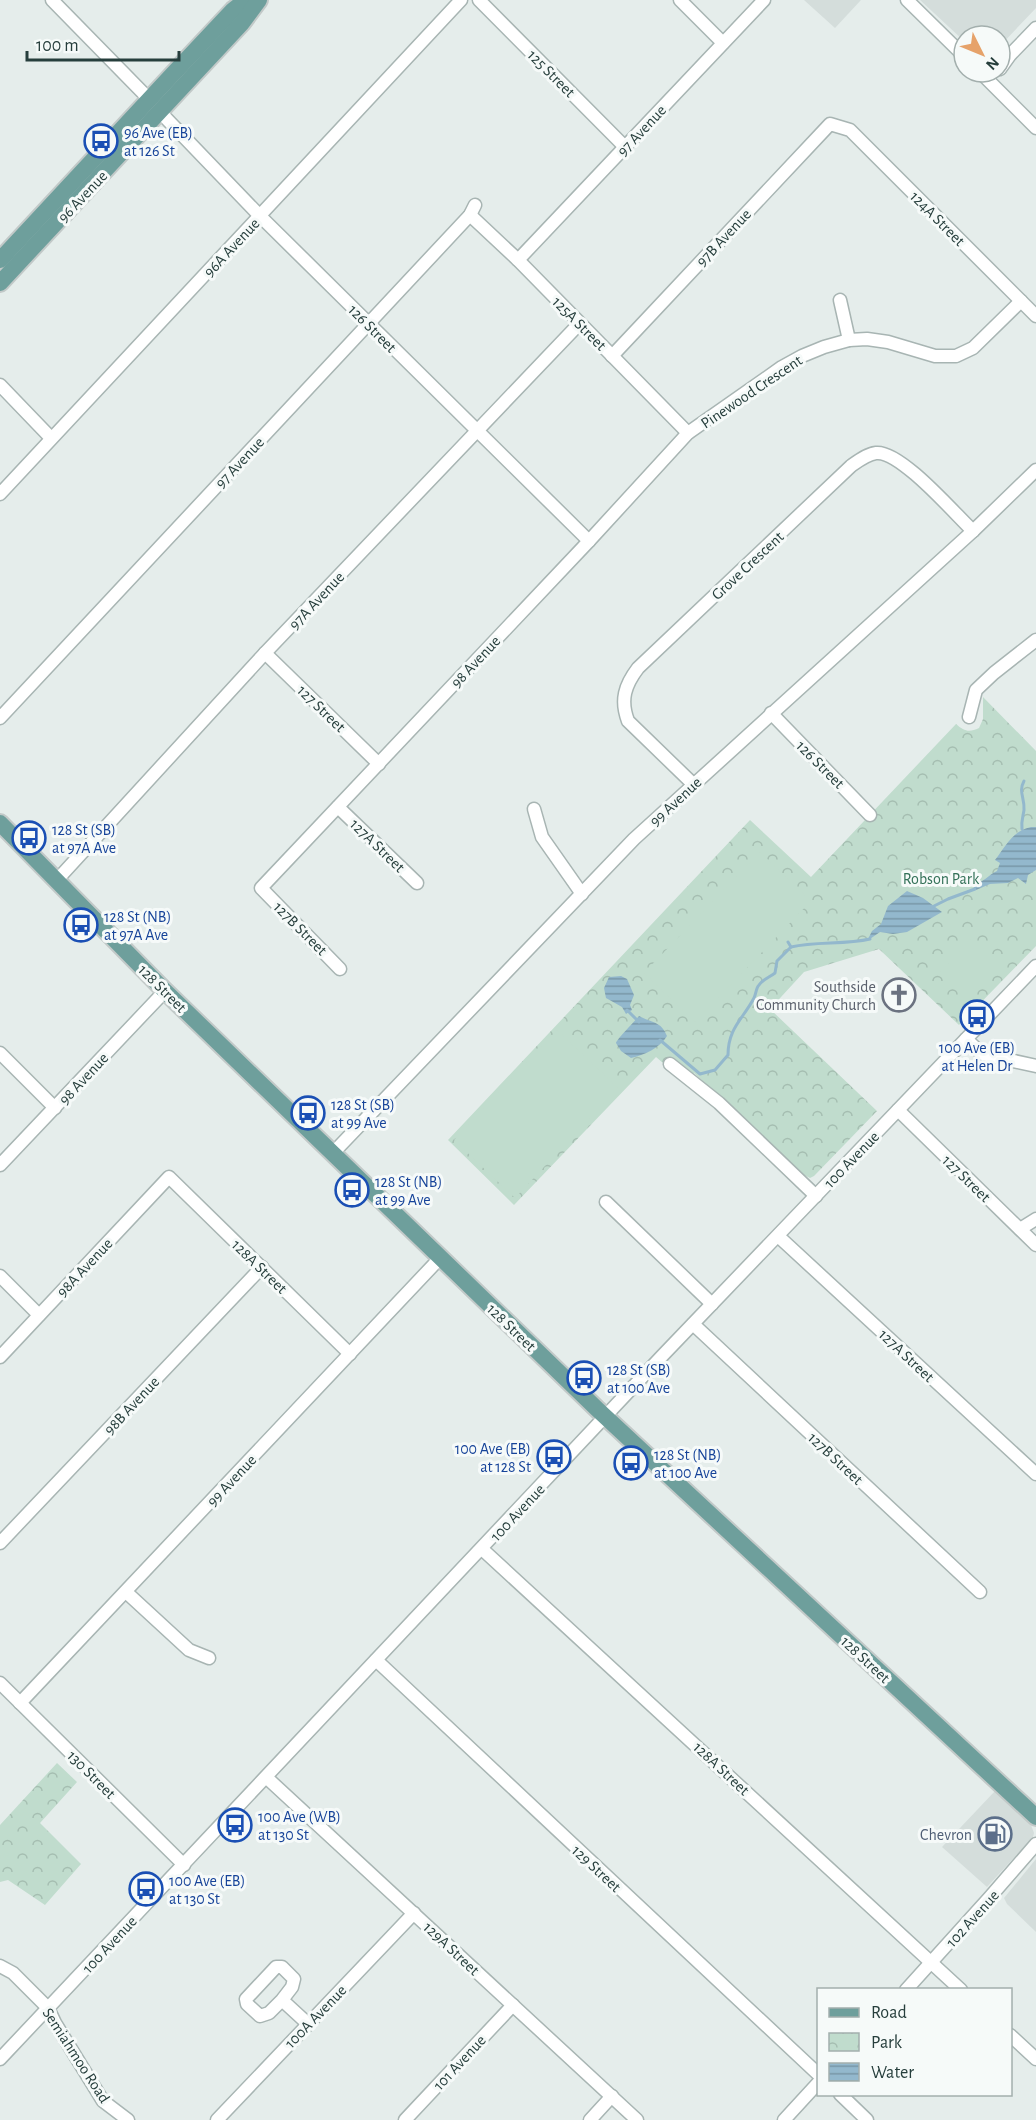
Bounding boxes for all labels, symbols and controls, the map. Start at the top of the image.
scale bar [27,24,178,62]
north arrow [952,24,1012,84]
text: 100 m [36,37,79,55]
street label: 125 Street [525,47,578,100]
text: N [983,54,1002,73]
street label: 97 Avenue [614,102,669,159]
bus stop icon: 96 Ave (EB) at 126 St [83,123,119,159]
place label: 96 Ave (EB) at 126 St [124,125,193,159]
street label: 96 Avenue [55,168,111,226]
street label: 124A Street [907,188,968,249]
street label: 97B Avenue [693,206,754,269]
street label: 96A Avenue [201,215,263,280]
street label: 125A Street [549,294,609,354]
street label: 126 Street [345,302,399,356]
street label: Pinewood Crescent [698,352,805,432]
street label: 97 Avenue [212,434,267,491]
street label: Grove Crescent [709,529,787,603]
street label: 97A Avenue [286,569,347,633]
street label: 98 Avenue [448,633,504,691]
street label: 127 Street [294,682,348,735]
street label: 126 Street [793,738,847,792]
street label: 99 Avenue [647,774,705,830]
street label: 127A Street [347,816,408,875]
bus stop icon: 128 St (SB) at 97A Ave [11,820,47,856]
place label: 128 St (SB) at 97A Ave [52,822,116,856]
park label: Robson Park [903,871,980,887]
street label: 127B Street [270,899,330,959]
bus stop icon: 128 St (NB) at 97A Ave [63,907,99,943]
place label: 128 St (NB) at 97A Ave [104,909,171,943]
street label: 128 Street [135,962,189,1016]
church icon: Southside Community Church [881,977,917,1013]
place label: Southside Community Church [756,979,876,1014]
bus stop icon: 100 Ave (EB) at Helen Dr [959,999,995,1035]
place label: 100 Ave (EB) at Helen Dr [939,1040,1015,1074]
street label: 98 Avenue [56,1050,112,1108]
bus stop icon: 128 St (SB) at 99 Ave [290,1095,326,1131]
place label: 128 St (SB) at 99 Ave [331,1097,395,1131]
street label: 100 Avenue [821,1128,882,1191]
street label: 127 Street [939,1152,993,1205]
bus stop icon: 128 St (NB) at 99 Ave [334,1172,370,1208]
place label: 128 St (NB) at 99 Ave [375,1174,442,1208]
street label: 98A Avenue [54,1235,116,1300]
street label: 128A Street [229,1237,290,1297]
street label: 128 Street [484,1301,539,1355]
street label: 127A Street [876,1326,937,1385]
bus stop icon: 128 St (SB) at 100 Ave [566,1360,602,1396]
place label: 128 St (SB) at 100 Ave [607,1362,671,1396]
street label: 98B Avenue [101,1374,162,1438]
street label: 127B Street [805,1430,866,1488]
bus stop icon: 100 Ave (EB) at 128 St [536,1439,572,1475]
place label: 100 Ave (EB) at 128 St [455,1441,531,1475]
bus stop icon: 128 St (NB) at 100 Ave [613,1445,649,1481]
place label: 128 St (NB) at 100 Ave [654,1447,721,1481]
street label: 99 Avenue [204,1452,260,1510]
street label: 100 Avenue [487,1481,548,1544]
street label: 128 Street [838,1633,893,1686]
street label: 128A Street [690,1739,752,1798]
street label: 130 Street [64,1748,118,1802]
bus stop icon: 100 Ave (WB) at 130 St [217,1807,253,1843]
place label: 100 Ave (WB) at 130 St [258,1809,341,1843]
fuel station icon: Chevron [977,1816,1013,1852]
place label: Chevron [920,1827,972,1843]
street label: 129 Street [569,1842,624,1895]
bus stop icon: 100 Ave (EB) at 130 St [128,1871,164,1907]
place label: 100 Ave (EB) at 130 St [169,1873,245,1907]
street label: 102 Avenue [943,1887,1002,1950]
street label: 100 Avenue [79,1913,140,1976]
street label: 129A Street [420,1919,482,1978]
street label: 100A Avenue [282,1982,350,2051]
legend [817,1988,1012,2096]
text: Road [871,2004,907,2022]
street label: Semiahmoo Road [40,2005,113,2106]
street label: 101 Avenue [430,2032,489,2093]
text: Park [871,2034,903,2052]
text: Water [871,2064,914,2082]

